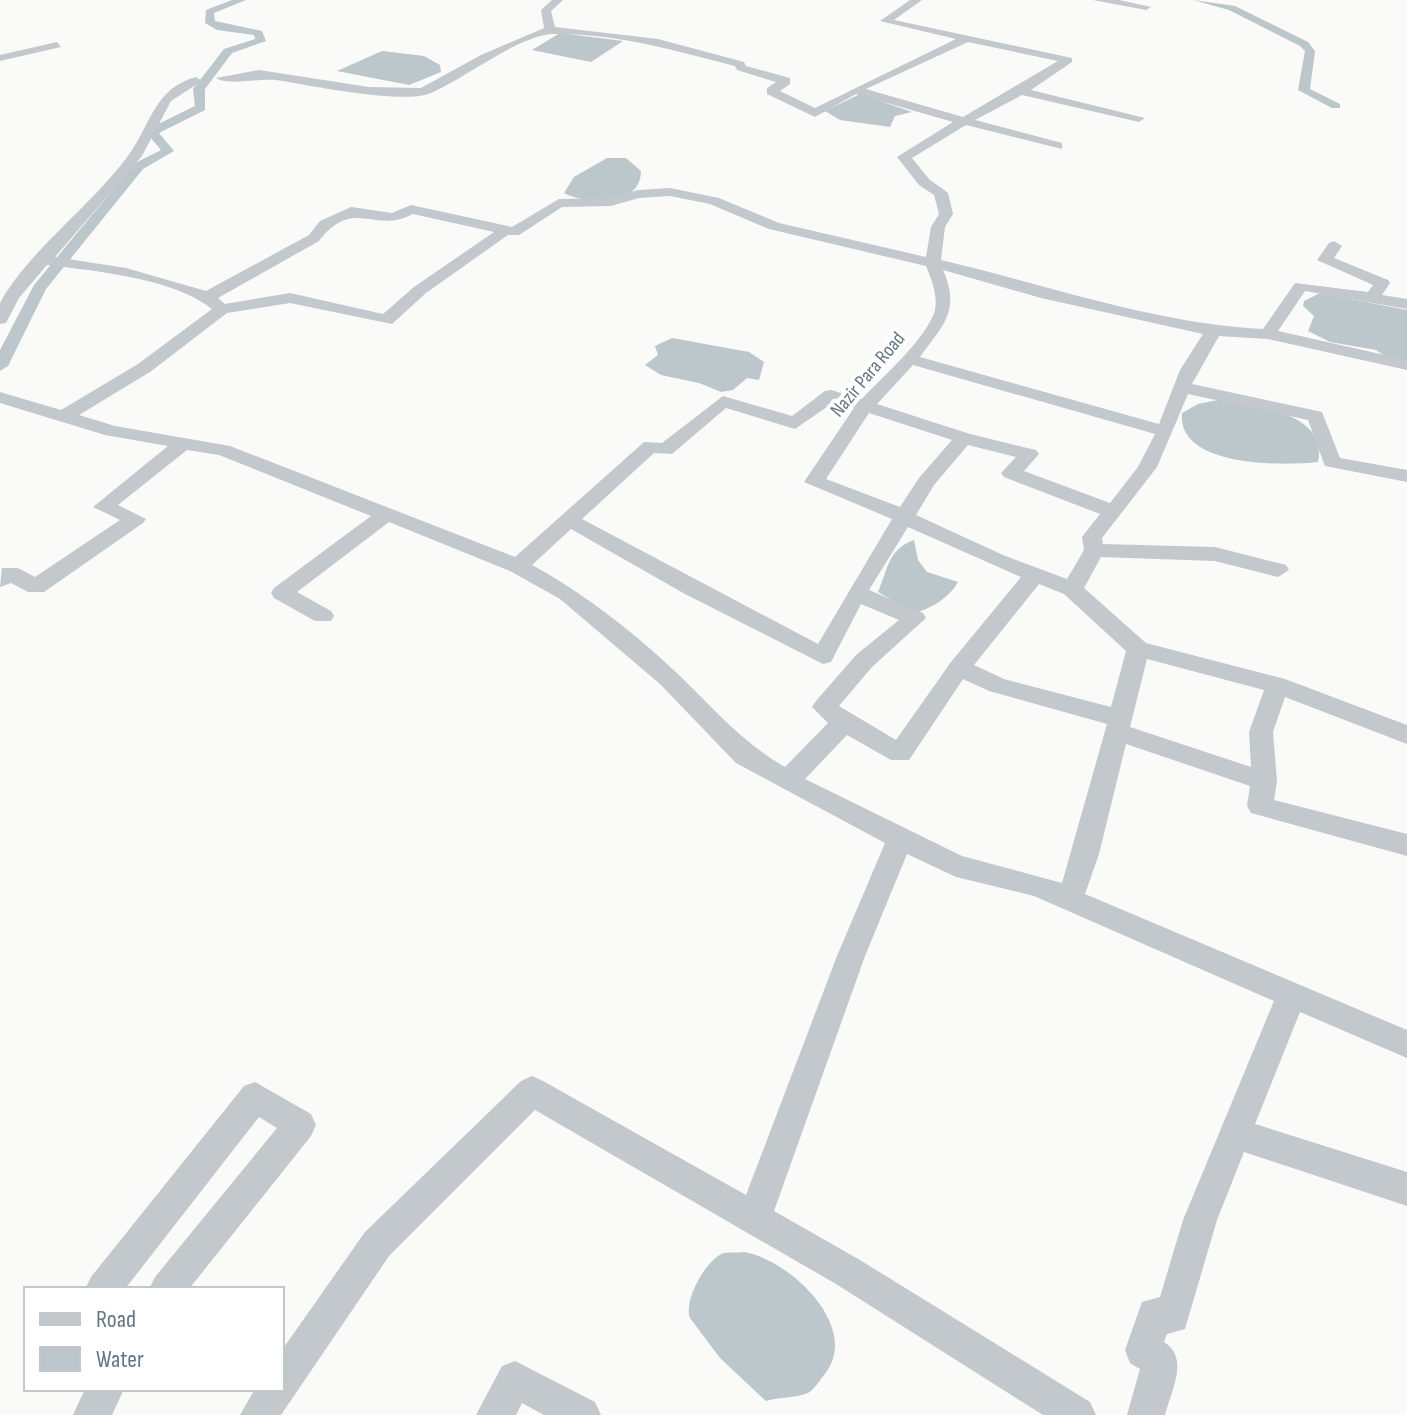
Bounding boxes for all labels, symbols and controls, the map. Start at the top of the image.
street label: Nazir Para Road [825,327,910,422]
legend [24,1287,284,1391]
text: Road [96,1305,136,1334]
text: Water [96,1345,144,1374]

